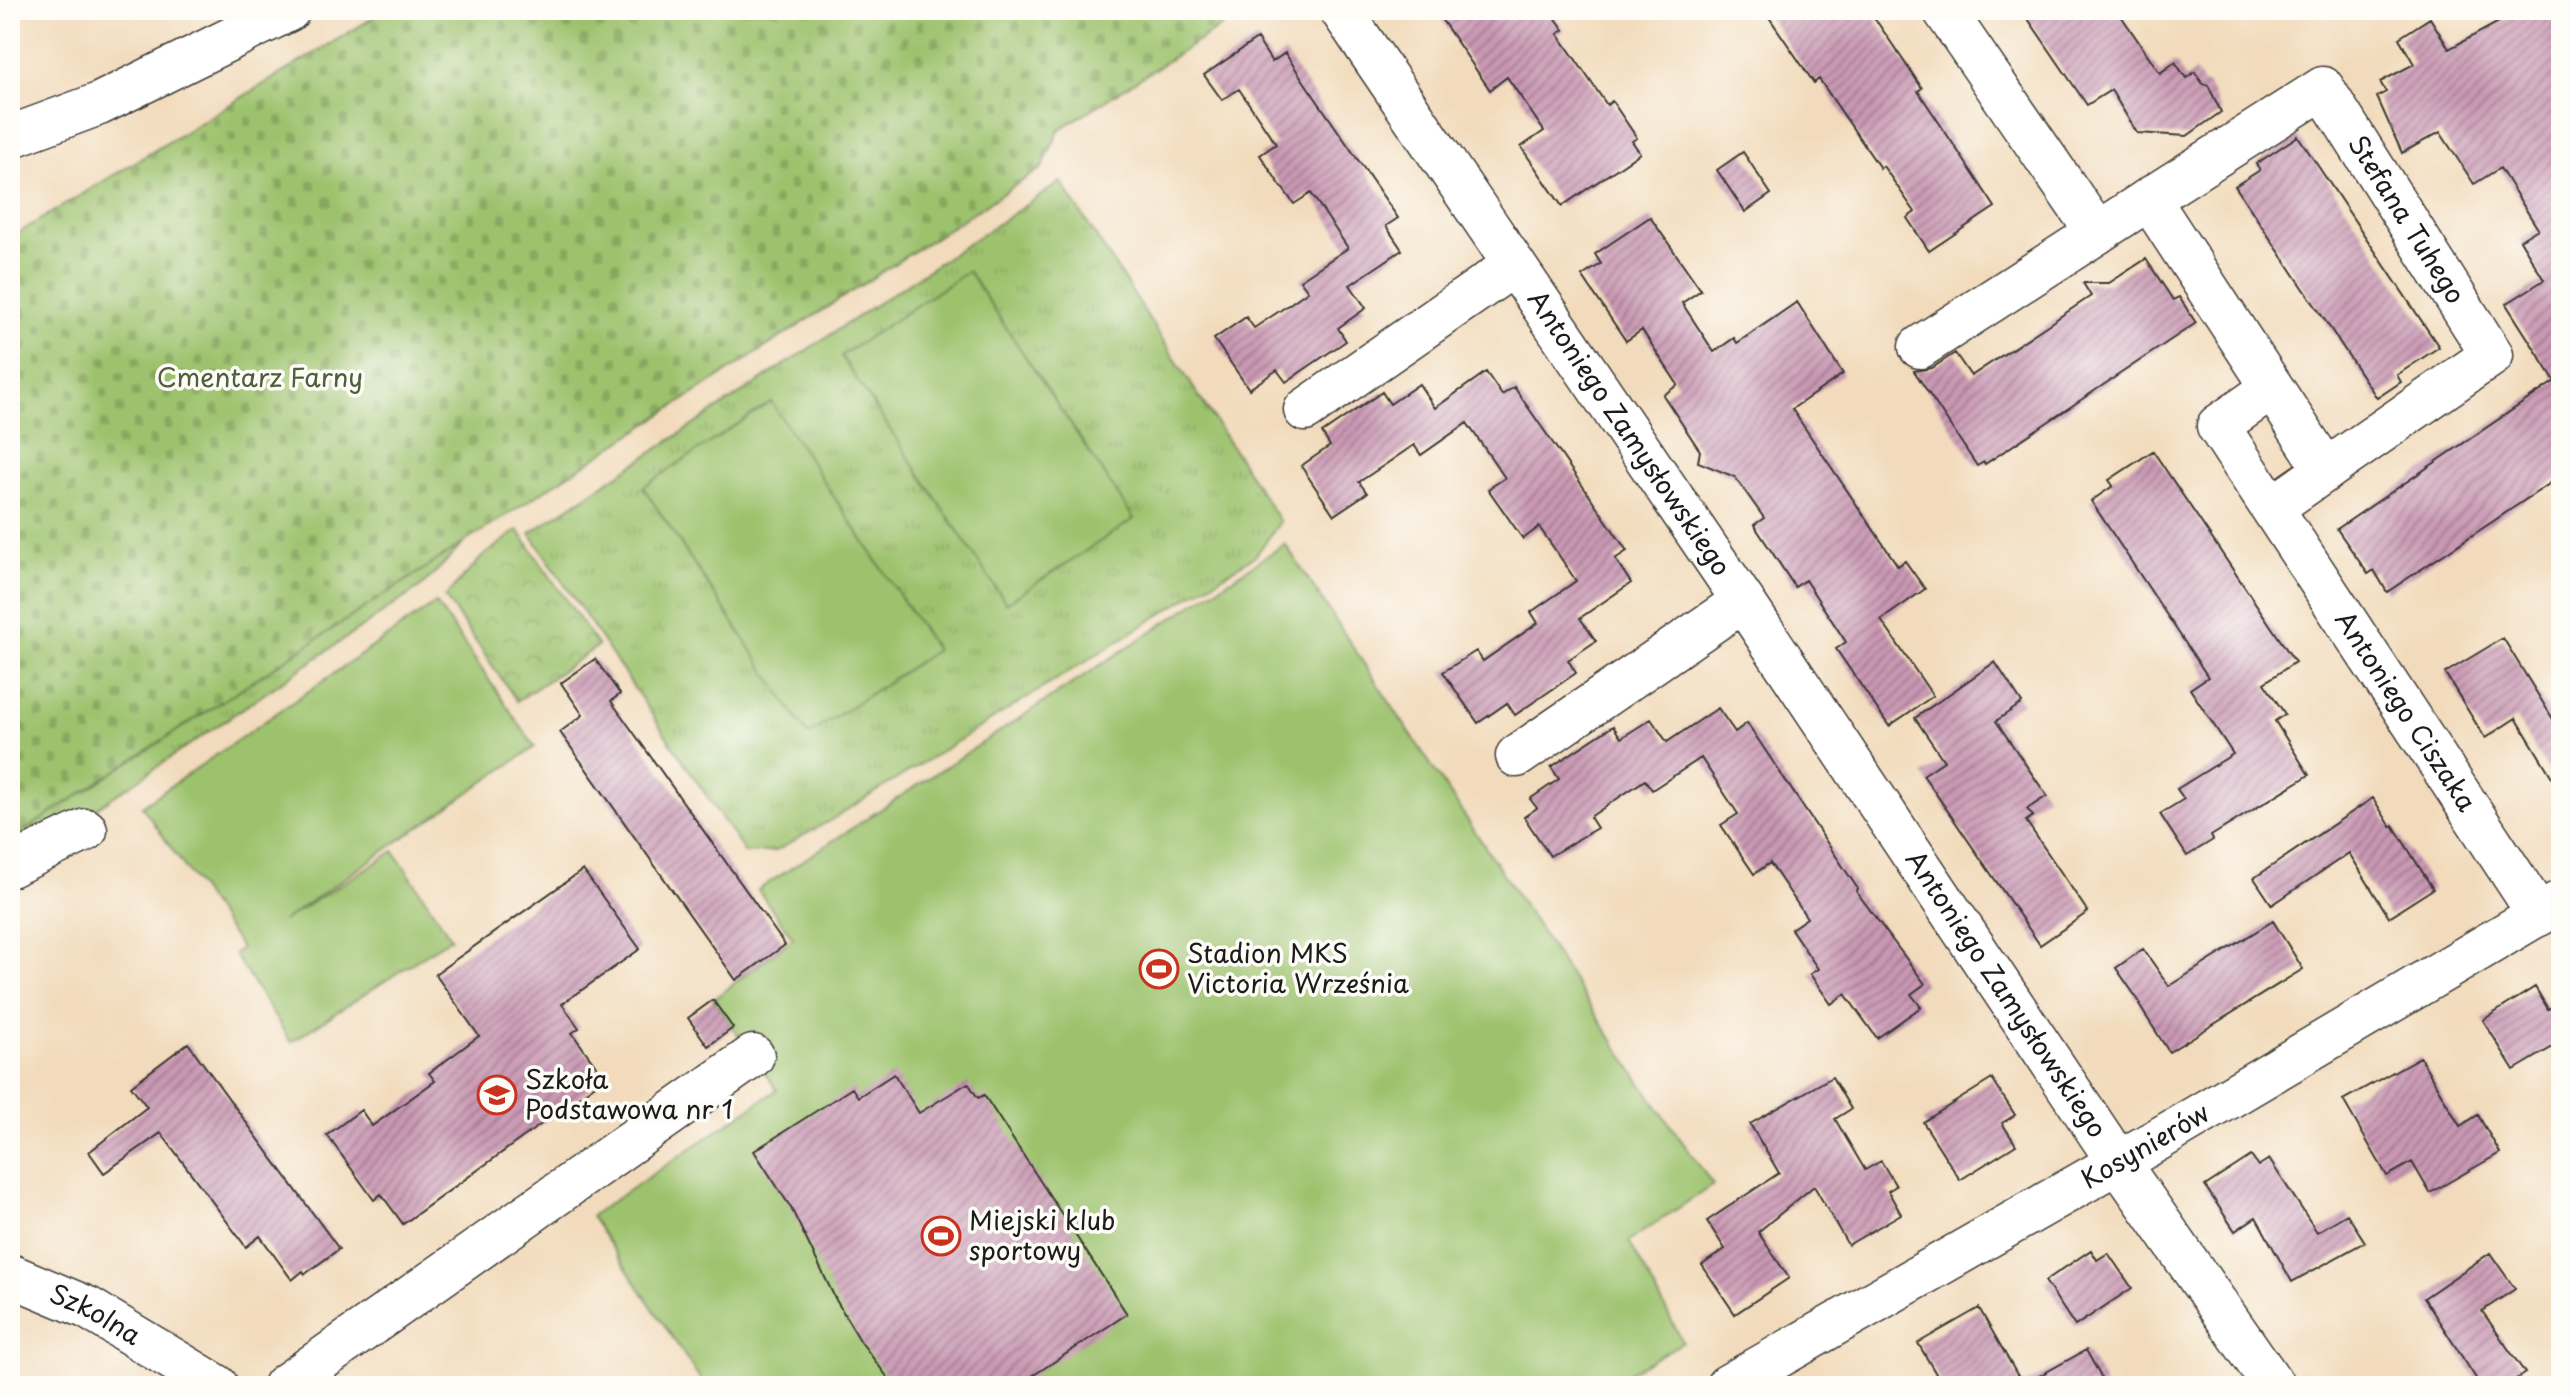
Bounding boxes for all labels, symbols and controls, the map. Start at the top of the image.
street label: Stefana Tuhego [2339,127,2476,311]
street label: Antoniego Zamysłowskiego [1519,282,1741,583]
park label: Cmentarz Farny [157,357,363,396]
street label: Antoniego Ciszaka [2326,602,2487,819]
street label: Antoniego Zamysłowskiego [1897,842,2117,1145]
place label: Stadion MKS Victoria Września [1187,933,1409,1002]
sports icon: Stadion MKS Victoria Września [1138,948,1180,990]
place label: Szkoła Podstawowa nr 1 [525,1059,733,1128]
school or university icon: Szkoła Podstawowa nr 1 [476,1074,518,1116]
street label: Kosynierów [2073,1093,2216,1198]
place label: Miejski klub sportowy [969,1200,1116,1269]
sports icon: Miejski klub sportowy [920,1215,962,1257]
street label: Szkolna [44,1273,150,1354]

